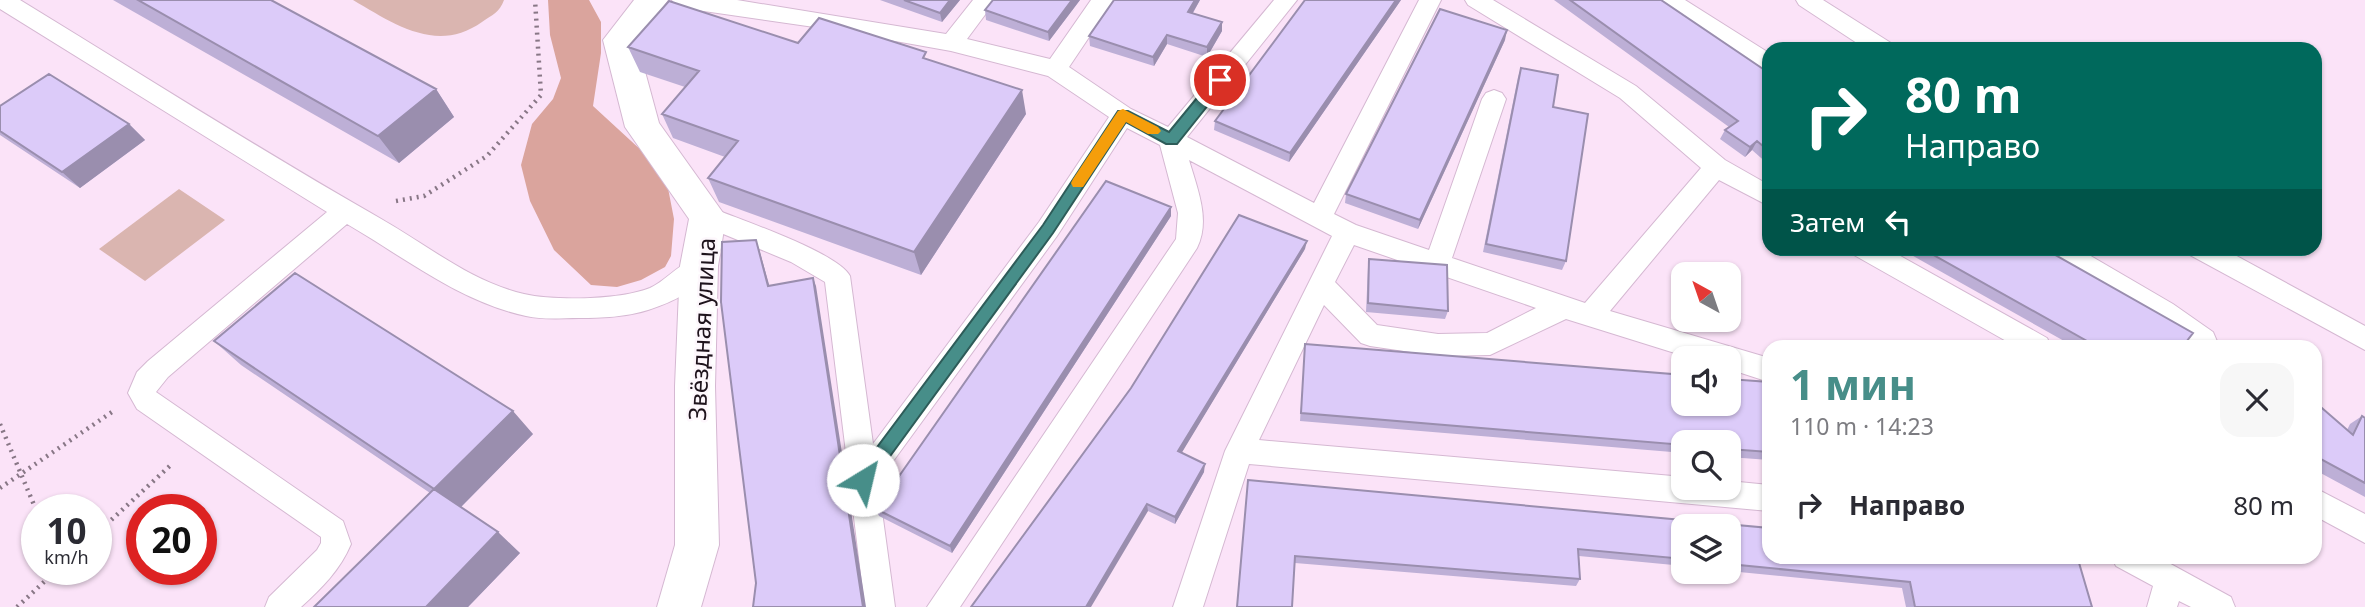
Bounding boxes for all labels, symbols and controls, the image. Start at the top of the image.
pin [1190,50,1250,110]
icon: arrive [1201,61,1239,99]
text: 80 m [1905,61,2022,127]
icon: right [1790,70,1881,161]
text: Направо [1905,124,2040,167]
icon: left [1879,203,1917,241]
text: Затем [1790,204,1865,240]
street label: Звёздная улица [680,237,722,421]
north arrow [1671,262,1741,332]
map controls [1671,262,1741,584]
button: sound [1671,346,1741,416]
text: 1 мин [1790,355,1916,412]
button: close [2220,363,2294,437]
text: 110 m · 14:23 [1790,410,1934,442]
button: search [1671,430,1741,500]
position arrow [826,443,900,517]
icon: right [1790,486,1828,524]
text: Направо [1849,487,1965,523]
text: 80 m [2233,487,2294,523]
speed limit sign: 20 [126,494,217,585]
text: 10 [46,507,87,554]
button: layers [1671,514,1741,584]
text: km/h [44,545,89,569]

